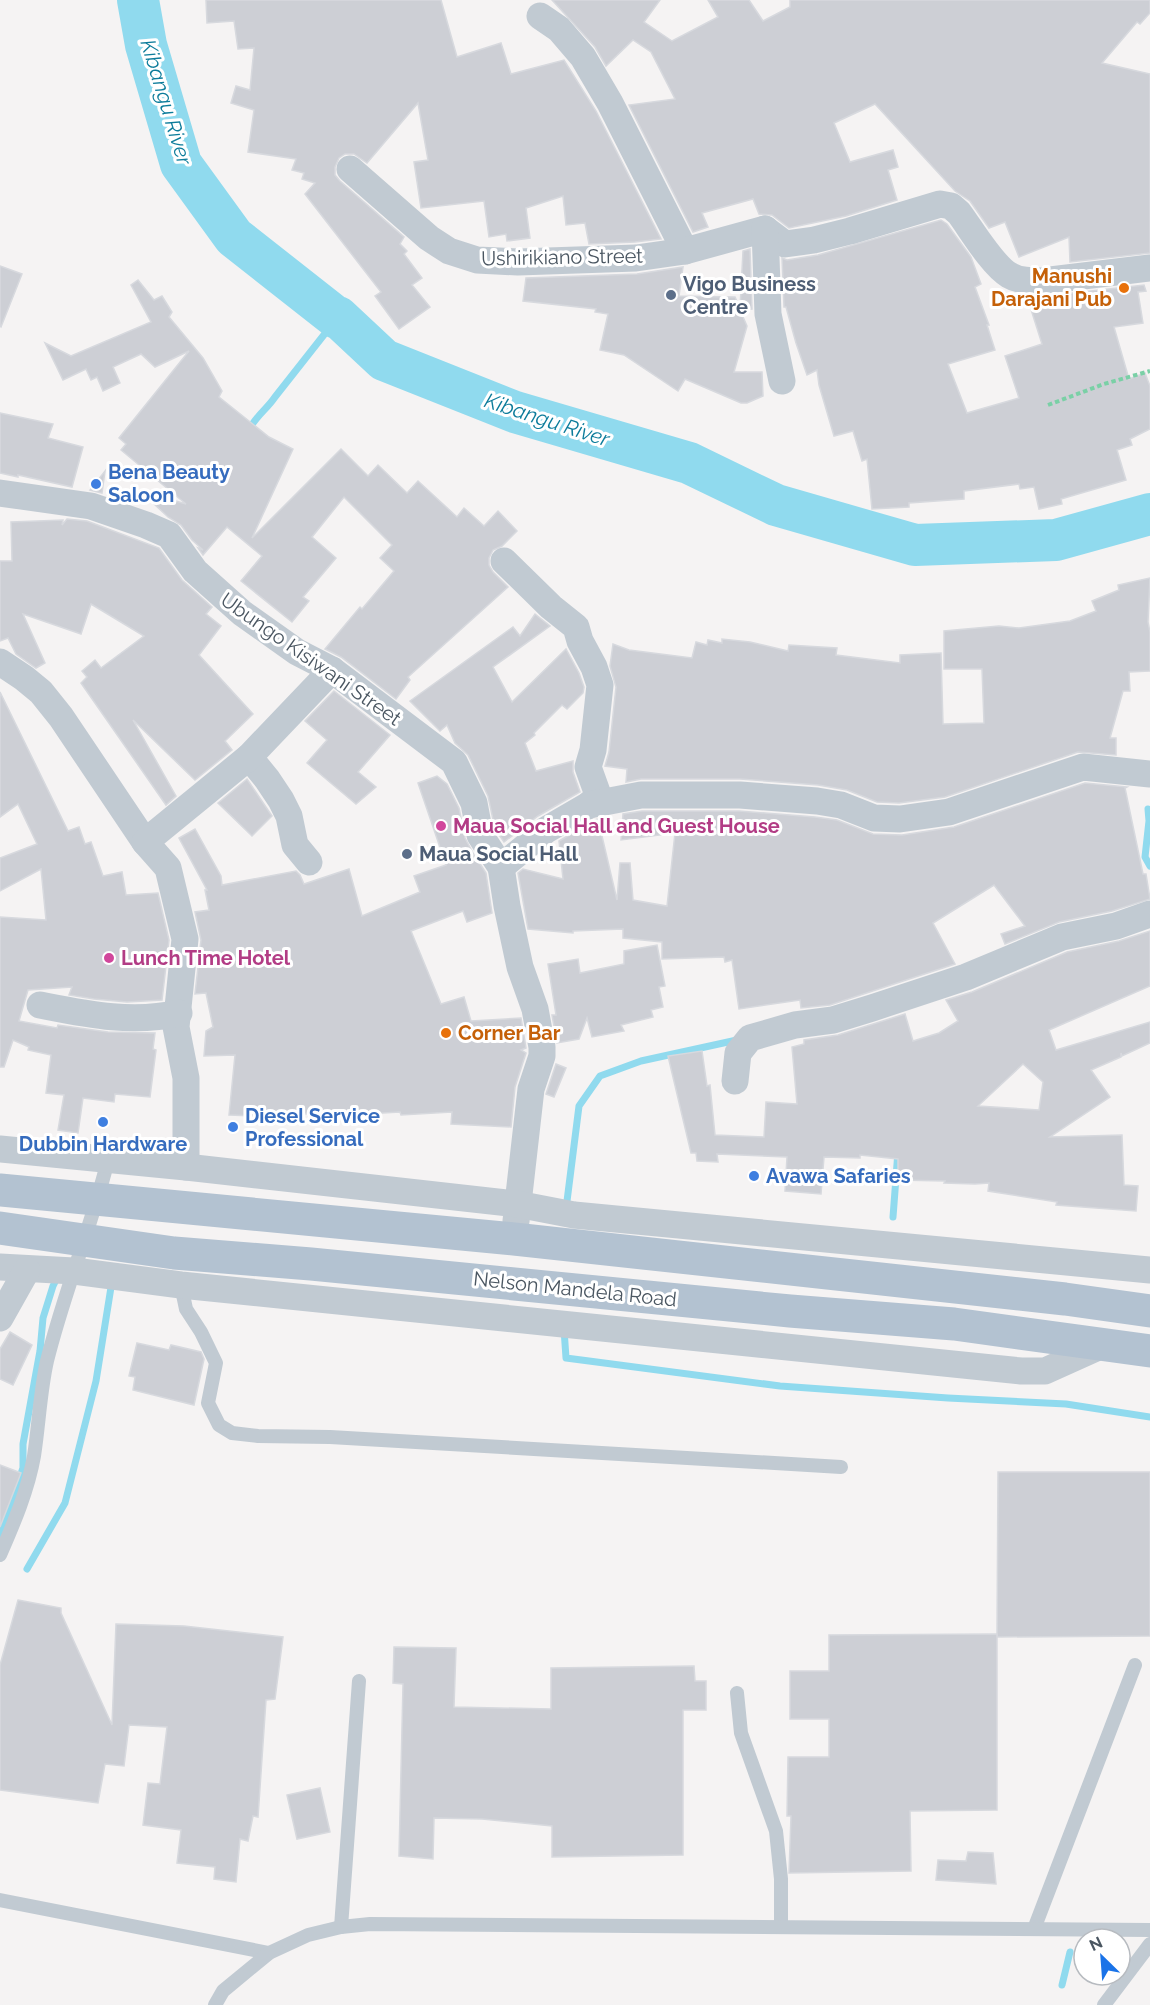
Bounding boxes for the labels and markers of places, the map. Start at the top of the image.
place label: Manushi Darajani Pub [991,264,1112,311]
place label: Vigo Business Centre [683,272,816,319]
marker: Manushi Darajani Pub [1117,281,1131,295]
marker: Vigo Business Centre [664,288,678,302]
place label: Bena Beauty Saloon [108,460,230,507]
marker: Bena Beauty Saloon [89,477,103,491]
place label: Maua Social Hall and Guest House [453,814,780,838]
marker: Maua Social Hall and Guest House [434,819,448,833]
place label: Maua Social Hall [419,842,579,866]
marker: Maua Social Hall [400,847,414,861]
place label: Lunch Time Hotel [121,946,291,970]
marker: Lunch Time Hotel [102,951,116,965]
place label: Corner Bar [458,1021,561,1045]
marker: Corner Bar [439,1026,453,1040]
place label: Diesel Service Professional [245,1104,380,1151]
marker: Dubbin Hardware [96,1115,110,1129]
marker: Diesel Service Professional [226,1120,240,1134]
place label: Dubbin Hardware [19,1132,187,1156]
place label: Avawa Safaries [766,1164,911,1188]
marker: Avawa Safaries [747,1169,761,1183]

